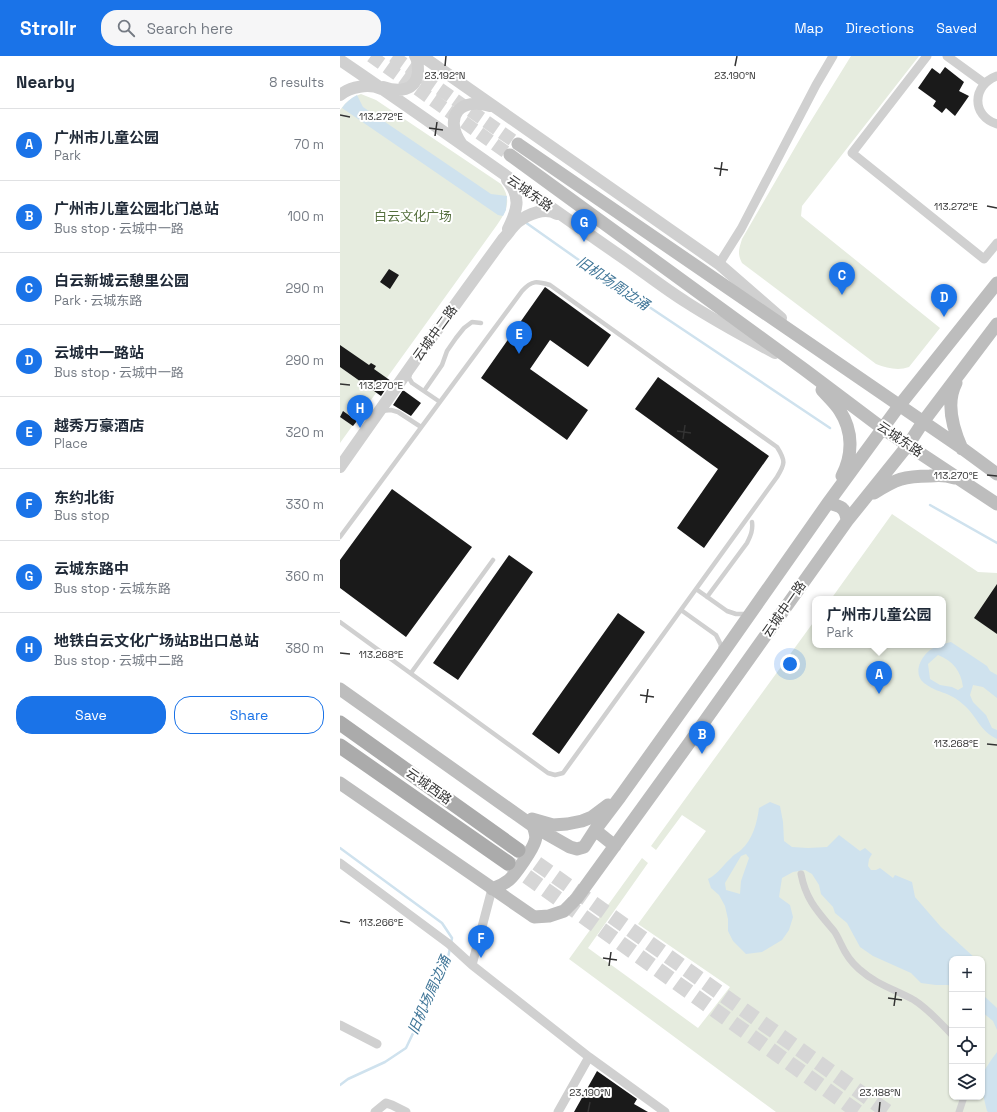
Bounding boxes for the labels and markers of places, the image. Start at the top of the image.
pin: G [571,209,597,242]
pin: C [829,262,855,295]
pin: D [931,284,957,317]
pin: E [506,321,532,354]
pin: H [347,395,373,428]
pin: A [866,661,892,694]
pin: B [689,721,715,754]
pin: F [468,925,494,958]

